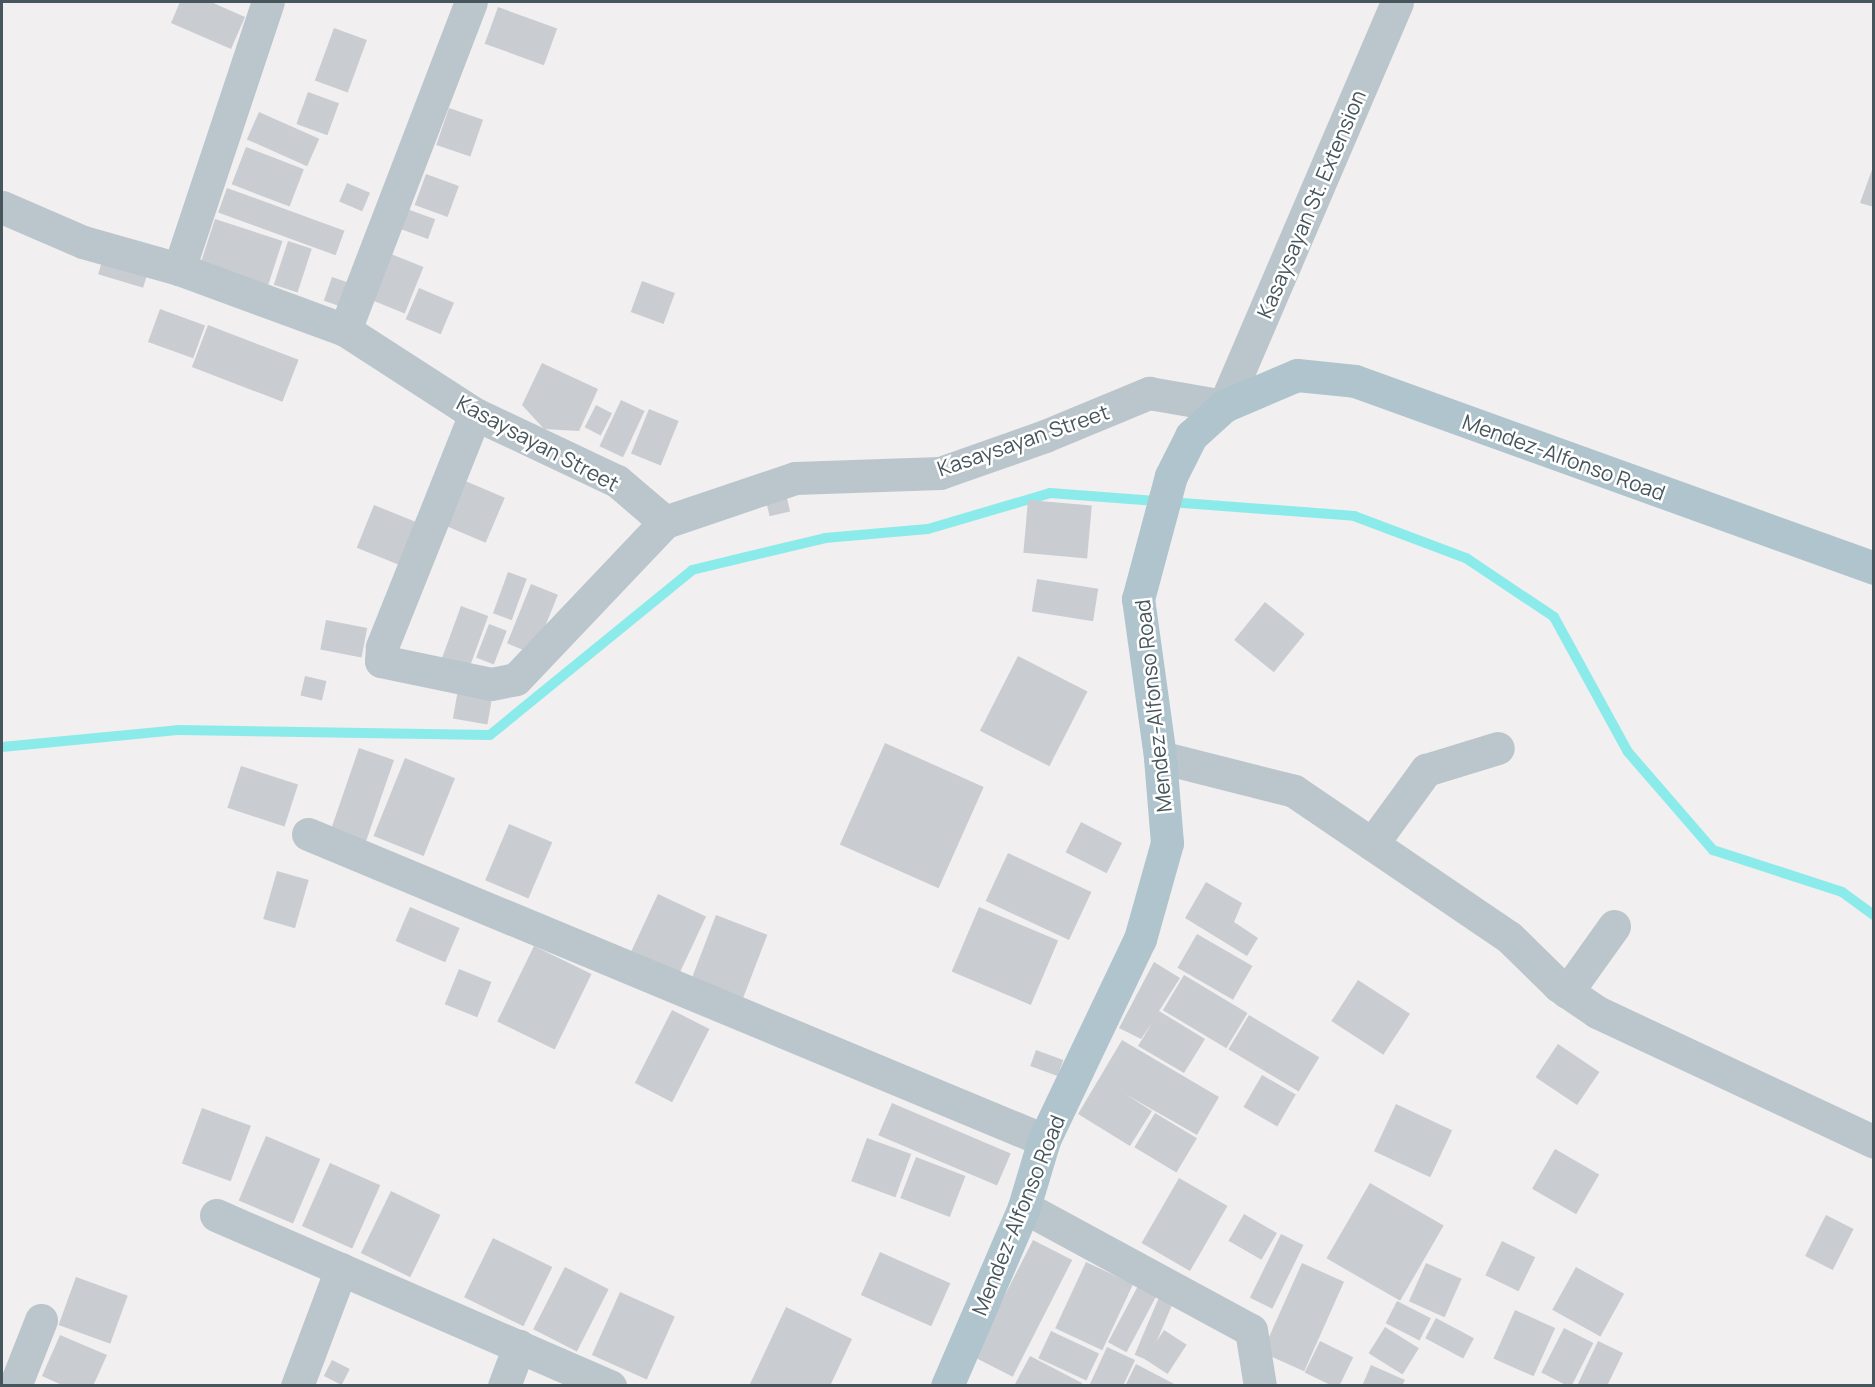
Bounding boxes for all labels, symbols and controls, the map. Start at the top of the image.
street label: Kasaysayan St. Extension [1251,86,1371,322]
street label: Kasaysayan Street [453,390,623,496]
street label: Kasaysayan Street [934,399,1112,481]
street label: Mendez-Alfonso Road [1459,409,1669,505]
street label: Mendez-Alfonso Road [1129,598,1177,814]
street label: Mendez-Alfonso Road [966,1111,1070,1319]

